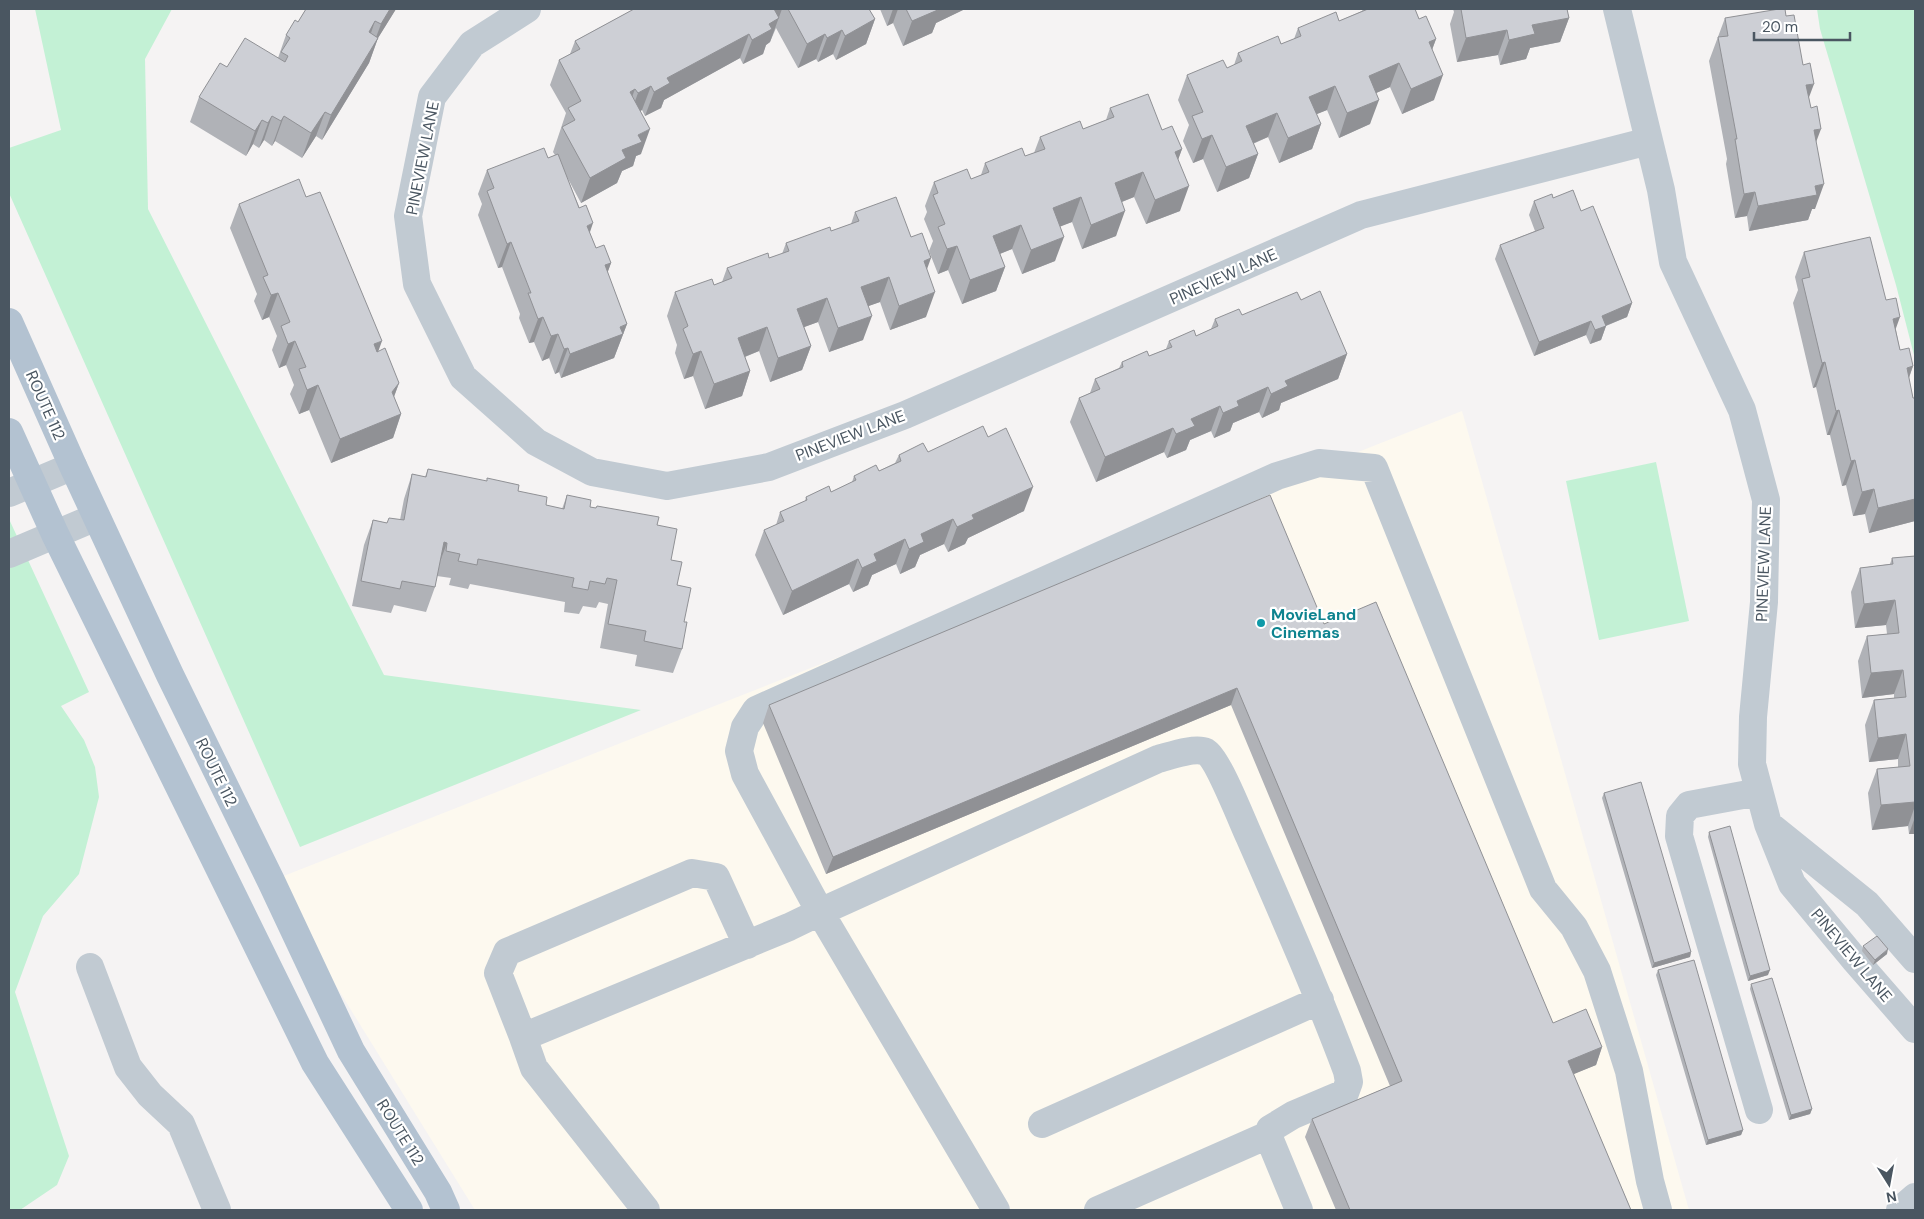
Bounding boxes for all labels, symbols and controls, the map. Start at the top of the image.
scale bar [1754,10,1850,42]
text: 20 m [1762,17,1798,37]
street label: PINEVIEW LANE [401,99,444,217]
street label: PINEVIEW LANE [1166,243,1280,310]
street label: ROUTE 112 [21,367,70,443]
street label: PINEVIEW LANE [792,405,908,466]
street label: PINEVIEW LANE [1751,506,1776,622]
place label: MovieLand Cinemas [1271,604,1356,643]
marker: MovieLand Cinemas [1255,617,1267,629]
street label: ROUTE 112 [191,734,242,810]
street label: PINEVIEW LANE [1806,904,1897,1006]
street label: ROUTE 112 [372,1095,429,1169]
north arrow [1864,1159,1914,1209]
text: N [1885,1187,1898,1207]

